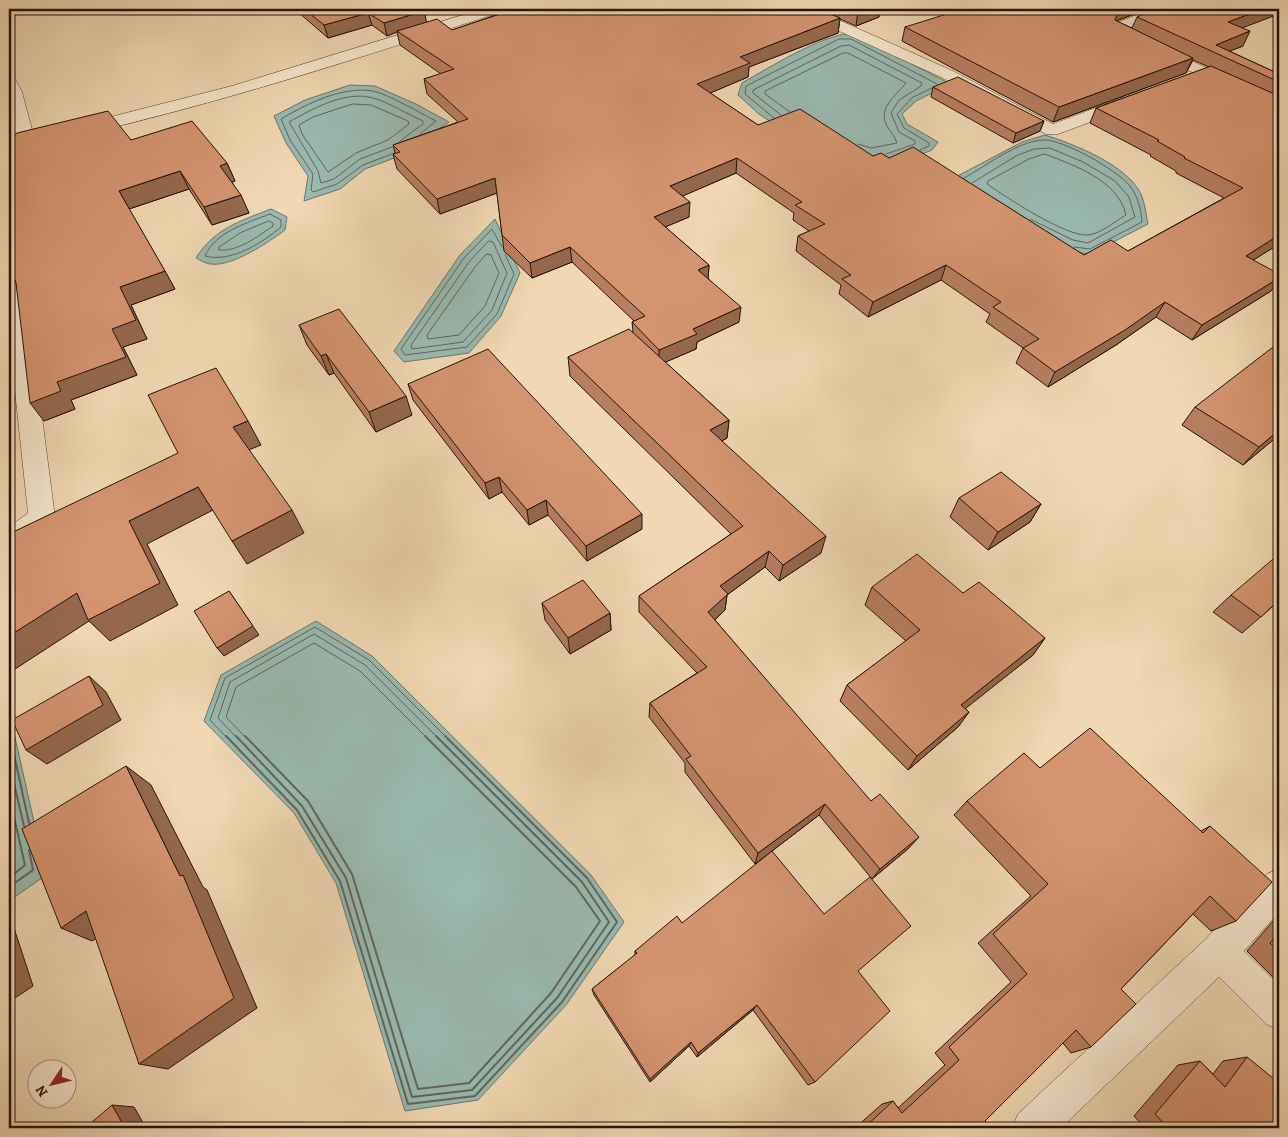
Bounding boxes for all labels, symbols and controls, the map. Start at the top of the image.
north arrow [28,1060,78,1110]
text: N [31,1082,52,1101]

